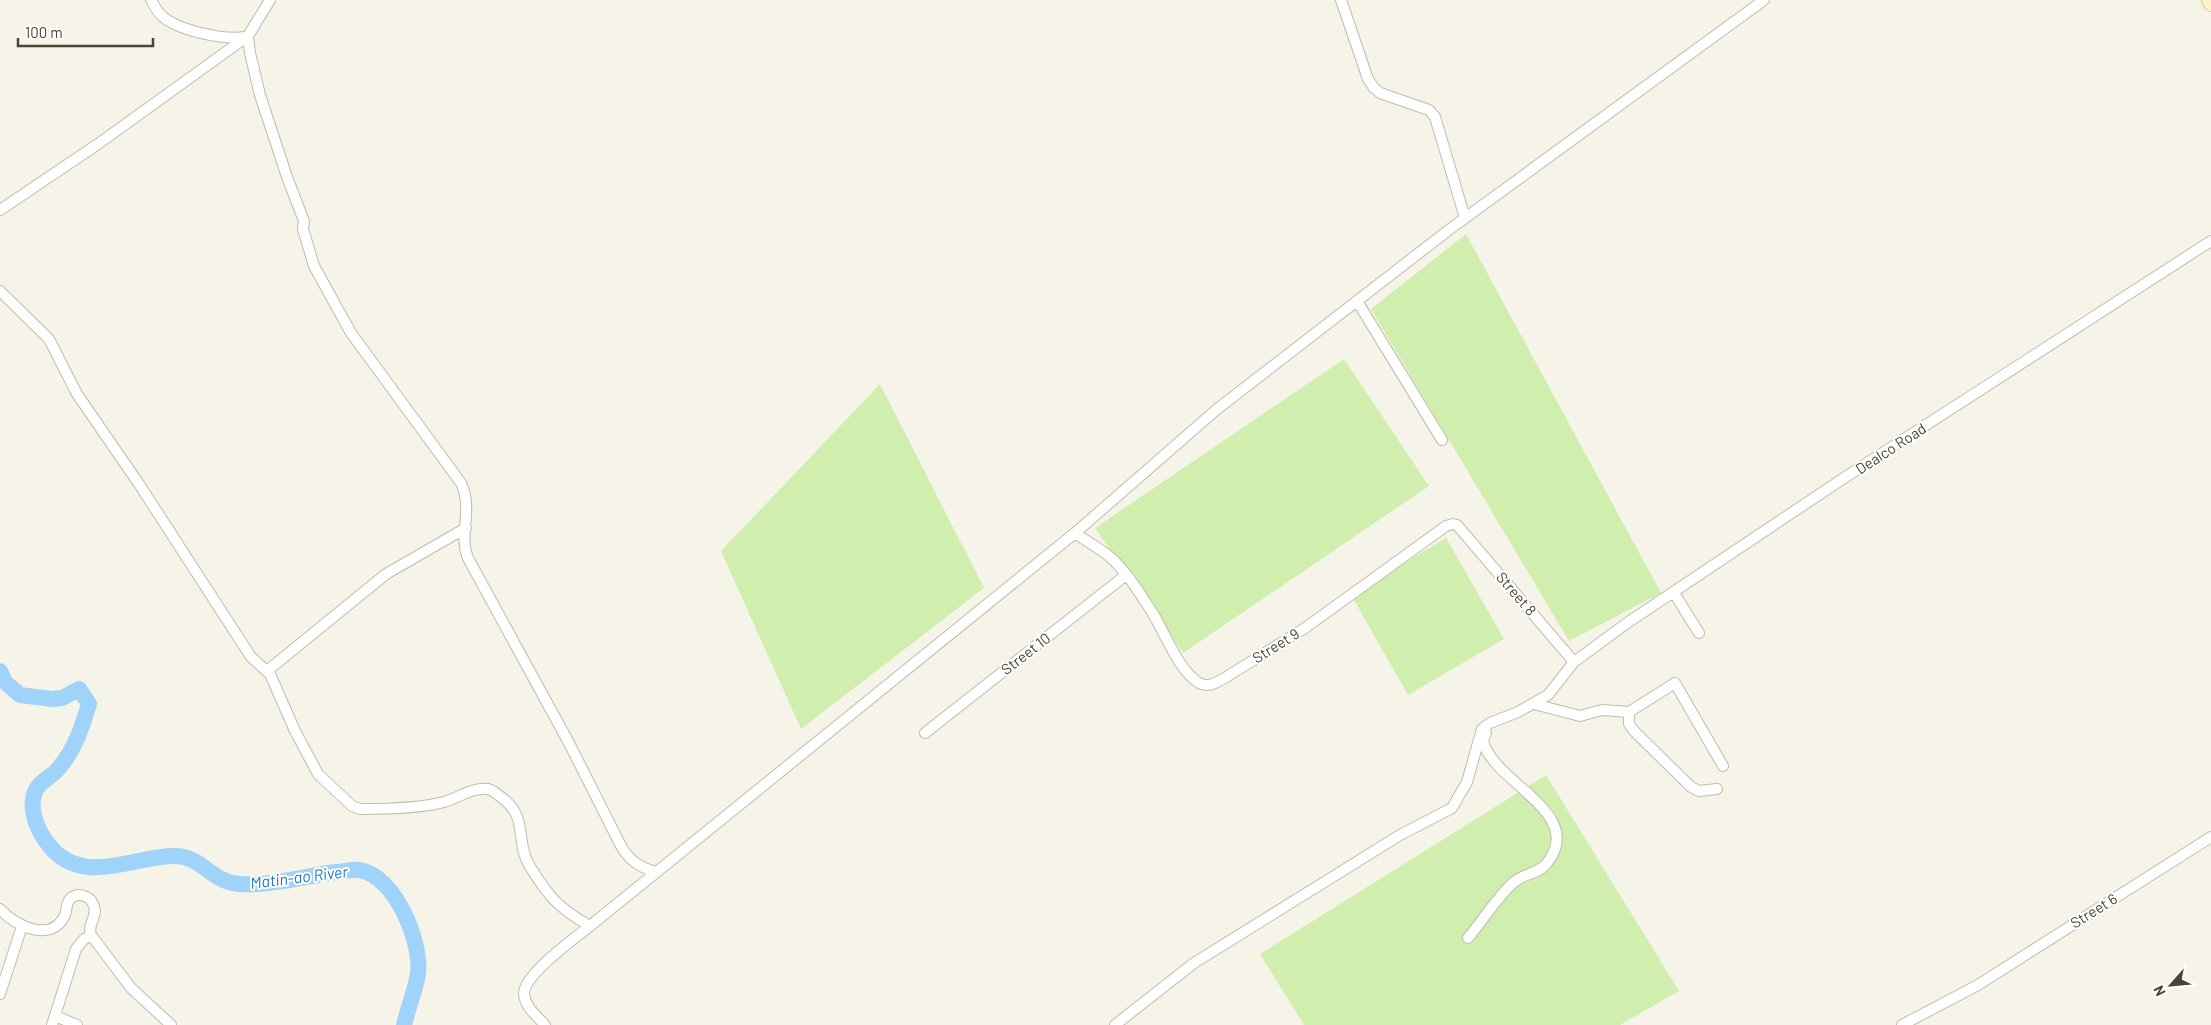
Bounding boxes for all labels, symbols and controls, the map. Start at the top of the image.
scale bar [18,15,152,47]
text: 100 m [25,23,63,41]
street label: Dealco Road [1852,419,1929,478]
street label: Street 8 [1493,568,1541,619]
street label: Street 9 [1249,624,1302,667]
street label: Street 10 [997,628,1054,678]
water label: Matin-ao River [249,861,350,892]
street label: Street 6 [2067,889,2120,931]
north arrow [2146,960,2196,1010]
text: N [2149,983,2169,999]

